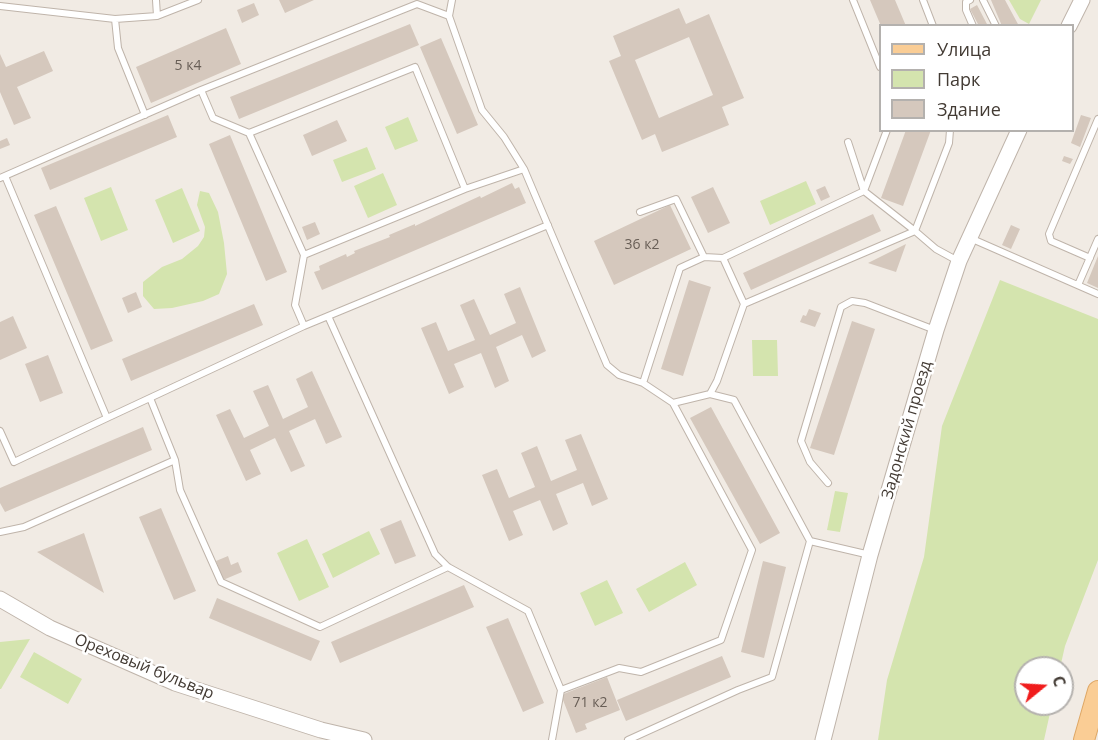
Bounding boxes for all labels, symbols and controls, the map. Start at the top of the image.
legend [879,24,1074,132]
text: Улица [937,37,991,61]
house number: 5 к4 [175,58,201,74]
text: Парк [937,67,980,91]
text: Здание [937,97,1001,121]
house number: 36 к2 [625,237,659,253]
street label: Задонский проезд [878,359,936,501]
street label: Ореховый бульвар [71,630,217,704]
north arrow [1014,656,1074,716]
text: С [1047,673,1071,689]
house number: 71 к2 [573,695,607,711]

